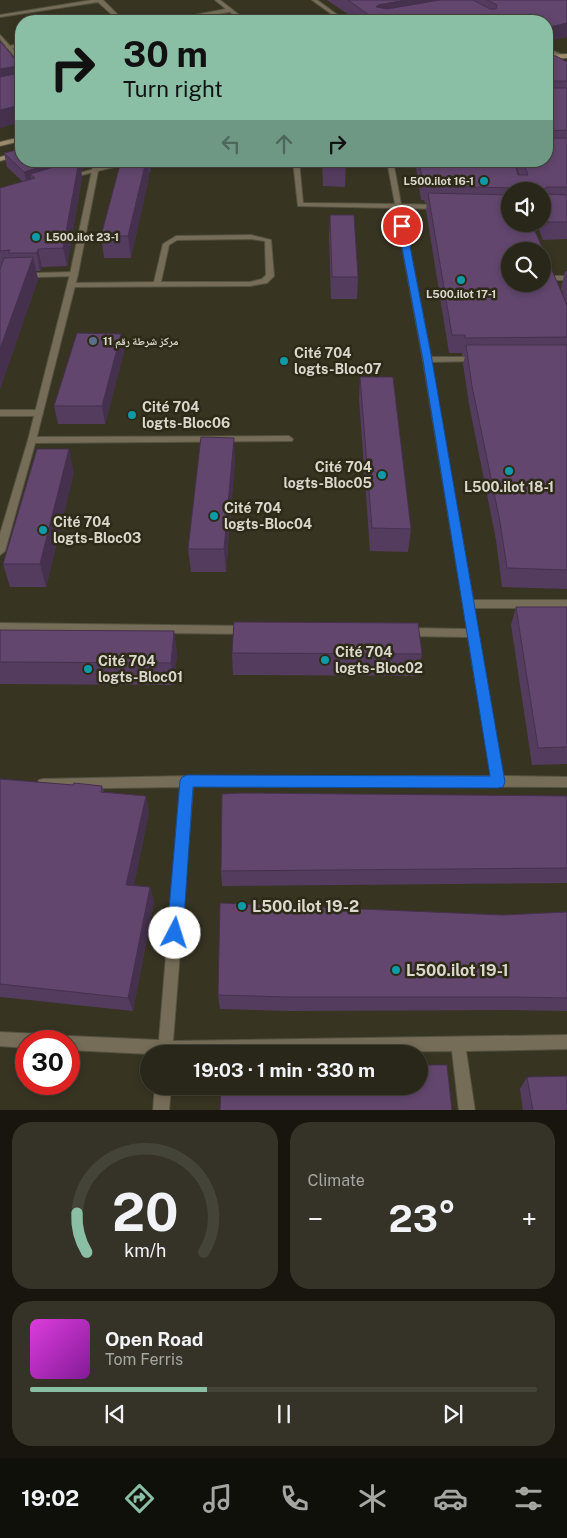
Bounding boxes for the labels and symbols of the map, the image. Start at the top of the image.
place label: L500.ilot 16-1 [403,175,474,187]
marker: L500.ilot 16-1 [478,175,490,187]
pin [381,205,423,247]
marker: L500.ilot 23-1 [30,231,42,243]
place label: L500.ilot 23-1 [46,231,119,243]
marker: L500.ilot 17-1 [455,274,467,286]
place label: L500.ilot 17-1 [426,288,496,300]
marker: مركز شرطة رقم 11 [87,335,99,347]
place label: مركز شرطة رقم 11 [103,335,178,349]
place label: Cité 704 logts-Bloc07 [294,345,382,377]
marker: Cité 704 logts-Bloc07 [278,355,290,367]
place label: Cité 704 logts-Bloc06 [142,399,230,431]
marker: Cité 704 logts-Bloc06 [126,409,138,421]
place label: Cité 704 logts-Bloc05 [284,459,372,491]
marker: L500.ilot 18-1 [503,465,515,477]
marker: Cité 704 logts-Bloc05 [376,469,388,481]
place label: L500.ilot 18-1 [464,479,554,495]
place label: Cité 704 logts-Bloc04 [224,500,312,532]
marker: Cité 704 logts-Bloc04 [208,510,220,522]
place label: Cité 704 logts-Bloc03 [53,514,141,546]
marker: Cité 704 logts-Bloc03 [37,524,49,536]
place label: Cité 704 logts-Bloc02 [335,644,423,676]
place label: Cité 704 logts-Bloc01 [98,653,183,685]
marker: Cité 704 logts-Bloc02 [319,654,331,666]
marker: Cité 704 logts-Bloc01 [82,663,94,675]
place label: L500.ilot 19-2 [252,897,359,916]
marker: L500.ilot 19-2 [236,900,248,912]
position arrow [148,906,200,958]
place label: L500.ilot 19-1 [406,961,509,980]
marker: L500.ilot 19-1 [390,964,402,976]
speed limit sign: 30 [15,1030,80,1095]

